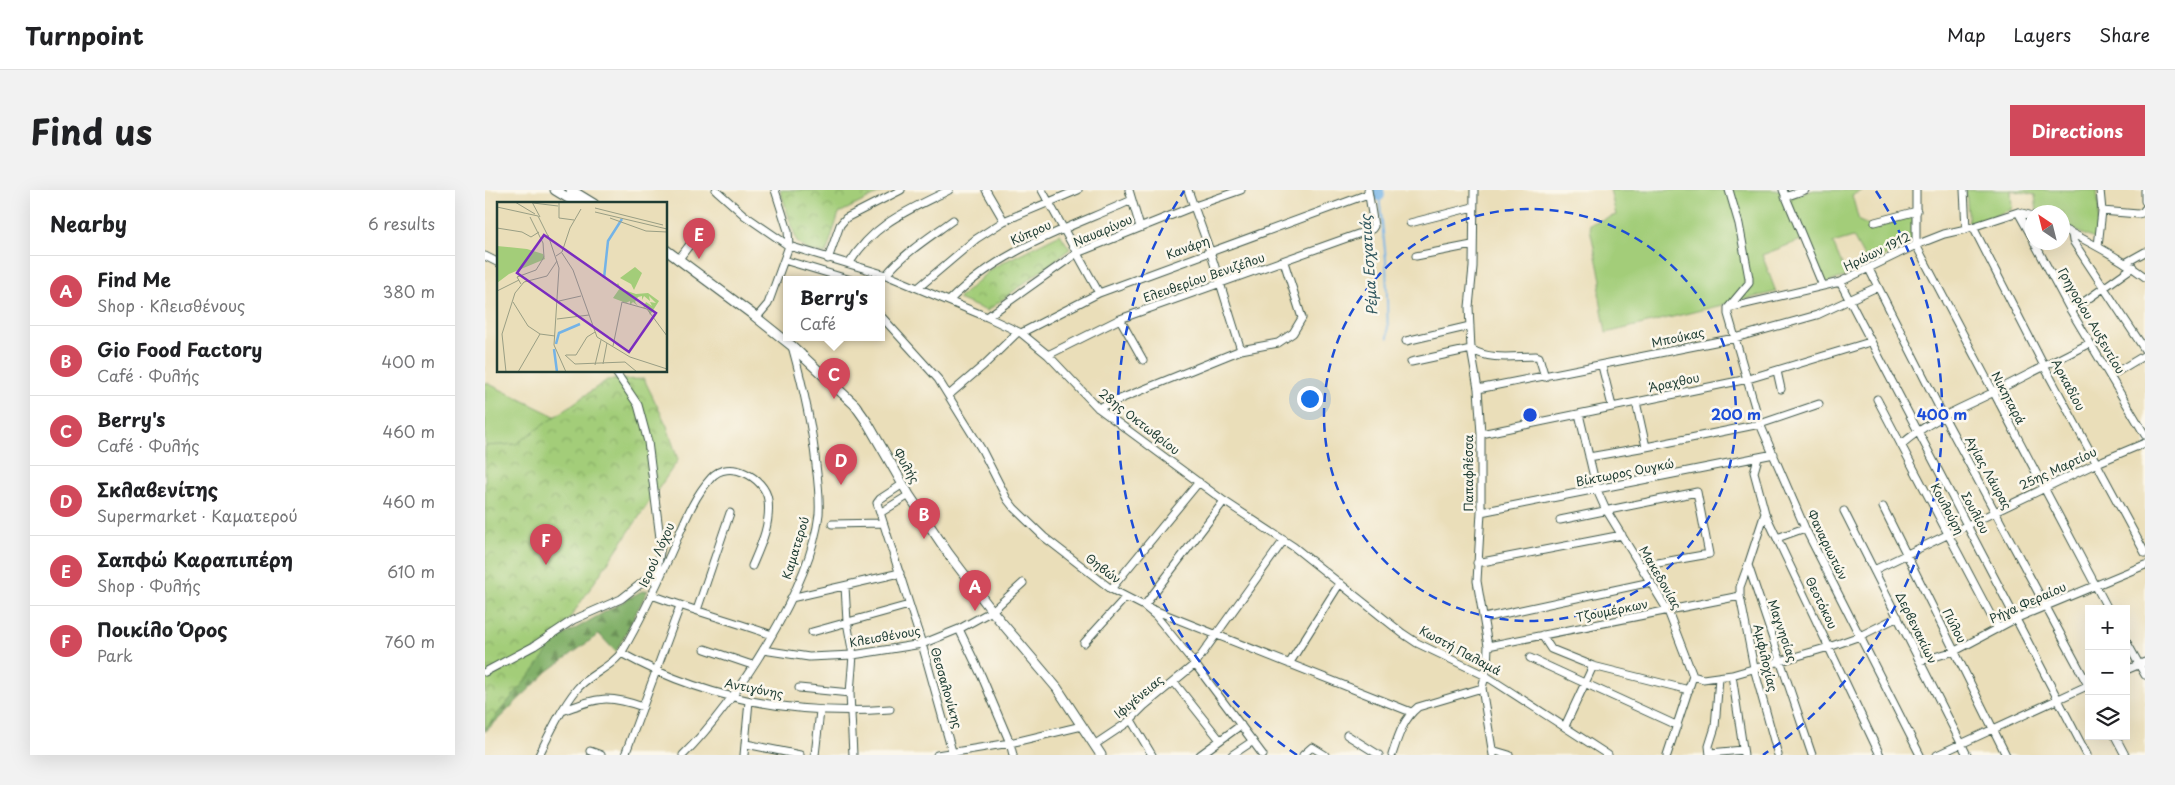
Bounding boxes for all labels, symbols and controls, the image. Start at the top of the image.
text: Turnpoint [25,17,144,53]
text: Map [1947,21,1986,48]
text: Layers [2014,21,2071,48]
text: Share [2099,21,2150,48]
text: Find us [30,104,152,157]
button: Directions [2010,105,2145,156]
inset map [497,202,667,372]
north arrow [2025,205,2070,250]
text: Nearby [50,207,127,239]
street label: Ναυαρίνου [1070,210,1135,251]
text: 6 results [368,211,435,235]
water label: Ρέμα Εσχατιάς [1354,212,1383,316]
street label: Κύπρου [1007,215,1054,249]
pin: E [683,218,715,259]
street label: Ηρώων 1912 [1840,227,1913,275]
street label: Κανάρη [1164,231,1212,263]
street label: Ελευθερίου Βενιζέλου [1140,248,1267,306]
street label: Γρηγορίου Αυξεντίου [2054,264,2130,377]
text: Find Me [97,265,171,293]
popup [783,276,885,341]
text: A [60,279,72,303]
text: 380 m [383,279,435,303]
text: Berry's [800,283,868,311]
text: Shop · Κλεισθένους [97,293,245,317]
text: Café [800,311,836,335]
street label: Μπούκας [1650,323,1706,351]
text: Gio Food Factory [97,335,262,363]
text: B [61,349,71,373]
text: 400 m [382,349,435,373]
street label: Αρκαδίου [2048,355,2090,414]
pin: C [818,358,850,399]
text: Café · Φυλής [97,363,200,387]
street label: Άραχθου [1647,368,1701,396]
street label: Νικηταρά [1987,368,2030,427]
street label: 28ης Οκτωβρίου [1095,384,1184,459]
your location [1297,386,1323,412]
text: 200 m [1711,402,1761,425]
text: 400 m [1917,402,1967,425]
text: Berry's [97,405,165,433]
centre of rings [1521,406,1539,424]
text: C [60,419,72,443]
text: 460 m [383,419,435,443]
street label: Αγίας Λάυρας [1961,432,2017,513]
text: Café · Φυλής [97,433,200,457]
street label: Παπαφλέσσα [1459,434,1477,512]
street label: 25ης Μαρτίου [2016,442,2099,494]
pin: D [825,444,857,485]
street label: Φυλής [889,444,924,487]
street label: Βίκτωρος Ουγκώ [1574,454,1676,490]
text: Σκλαβενίτης [97,475,218,503]
street label: Κουλούρη [1927,480,1969,537]
street label: Σουλίου [1957,488,1995,537]
text: D [60,489,72,513]
text: 460 m [383,489,435,513]
pin: B [908,498,940,539]
text: Supermarket · Καματερού [97,503,298,527]
street label: Φαναριωτών [1803,506,1853,583]
street label: Καματερού [777,514,813,581]
street label: Ιερού Λόχου [634,519,678,590]
pin: F [530,524,562,565]
street label: Μακεδονίας [1635,542,1686,613]
text: Σαπφώ Καραπιπέρη [97,545,293,573]
street label: Θηβών [1082,549,1125,588]
text: E [61,559,71,583]
text: 610 m [387,559,435,583]
pin: A [959,570,991,611]
text: Shop · Φυλής [97,573,201,597]
street label: Θεοτόκου [1802,573,1842,632]
street label: Ρήγα Φεραίου [1986,577,2069,627]
street label: Δερβενακίων [1892,589,1942,666]
street label: Τζουμέρκων [1574,594,1649,626]
street label: Μαγνησίας [1764,597,1802,664]
street label: Πύλου [1939,605,1971,646]
map controls [2085,605,2130,740]
button: + [2085,605,2130,650]
text: Ποικίλο Όρος [97,615,228,643]
street label: Κλεισθένους [848,621,922,651]
street label: Κωστή Παλαμά [1416,621,1505,679]
street label: Αμφιλοχίας [1749,622,1783,694]
text: F [61,629,71,653]
text: 760 m [385,629,435,653]
text: Park [97,643,133,667]
street label: Θεσσαλονίκης [927,645,967,731]
button: − [2085,650,2130,695]
street label: Ιφιγένειας [1110,670,1167,722]
street label: Αντιγόνης [723,674,785,703]
button: layers [2085,695,2130,740]

